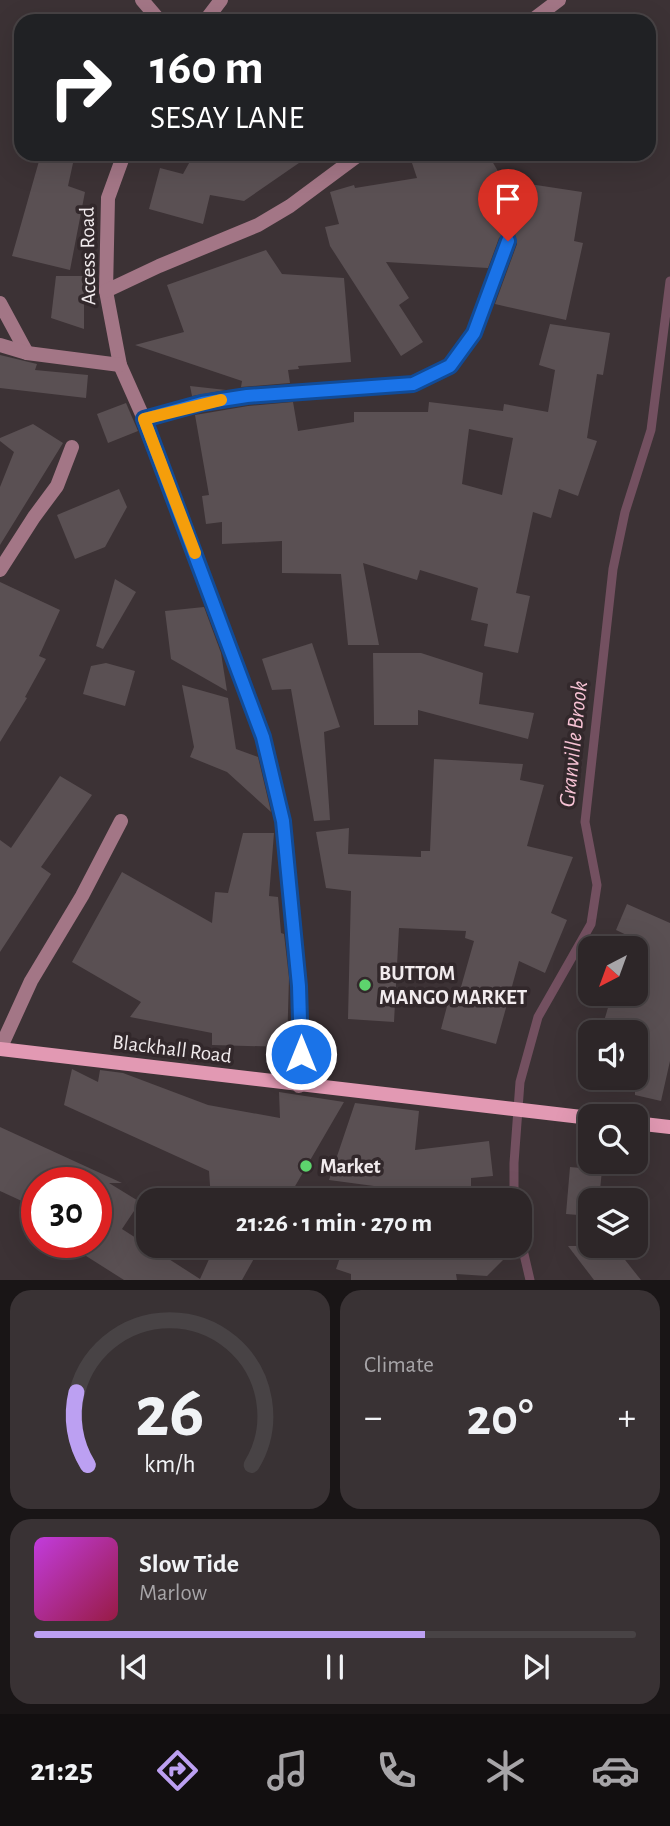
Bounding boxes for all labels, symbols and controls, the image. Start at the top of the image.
icon: right [35,42,126,133]
text: 160 m [150,44,264,93]
text: SESAY LANE [150,102,304,134]
pin [478,169,538,241]
icon: arrive [489,180,527,218]
street label: Access Road [77,207,99,305]
water label: Granville Brook [556,679,592,808]
north arrow [578,936,648,1006]
map controls [578,936,648,1258]
place label: BUTTOM MANGO MARKET [379,963,528,1008]
marker: BUTTOM MANGO MARKET [357,977,373,993]
position arrow [264,1017,338,1091]
button: sound [578,1020,648,1090]
street label: Blackhall Road [111,1031,233,1067]
button: search [578,1104,648,1174]
place label: Market [320,1156,381,1177]
marker: Market [298,1158,314,1174]
speed limit sign: 30 [21,1167,112,1258]
button: layers [578,1188,648,1258]
text: 21:26 · 1 min · 270 m [236,1210,432,1236]
text: Climate [364,1354,434,1377]
text: 26 [135,1378,205,1451]
text: 20° [467,1392,533,1444]
text: − [364,1399,382,1437]
text: + [618,1399,636,1437]
text: km/h [144,1452,196,1477]
text: Slow Tide [139,1551,239,1577]
text: Marlow [139,1582,207,1605]
icon: previous [115,1648,153,1686]
icon: pause [316,1648,354,1686]
icon: next [517,1648,555,1686]
icon: directions [153,1746,202,1795]
icon: music [263,1746,312,1795]
icon: phone [372,1746,421,1795]
icon: climate [481,1746,530,1795]
icon: car [591,1746,640,1795]
text: 21:25 [30,1754,93,1786]

